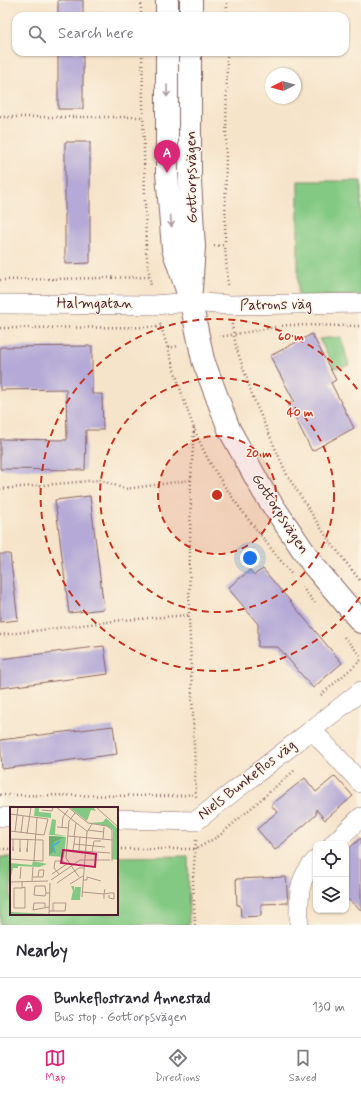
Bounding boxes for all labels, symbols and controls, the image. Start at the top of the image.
search box [12,12,349,56]
icon: search [26,23,48,45]
text: Search here [58,24,134,44]
north arrow [265,68,301,104]
one-way arrow [163,84,171,97]
street label: Gottorpsvägen [181,131,203,223]
pin: A [154,140,180,173]
one-way arrow [167,214,174,227]
street label: Halmgatan [57,294,134,314]
street label: Patrons väg [240,294,312,316]
text: 60 m [278,329,304,345]
text: 40 m [287,405,314,421]
text: 20 m [246,446,272,462]
street label: Gottorpsvägen [246,470,314,558]
centre of rings [210,488,224,502]
your location [240,548,260,568]
street label: Niels Bunkeflos väg [194,735,300,825]
inset map [10,807,118,915]
map controls [313,841,349,913]
button: locate [313,841,349,877]
button: layers [313,877,349,913]
text: Nearby [16,940,68,962]
text: Bunkeflostrand Annestad [54,989,210,1009]
text: A [25,999,33,1016]
text: 130 m [312,999,345,1016]
text: Bus stop · Gottorpsvägen [54,1009,187,1026]
tab: Map [44,1047,66,1085]
tab: Directions [155,1047,200,1085]
tab: Saved [289,1047,317,1085]

